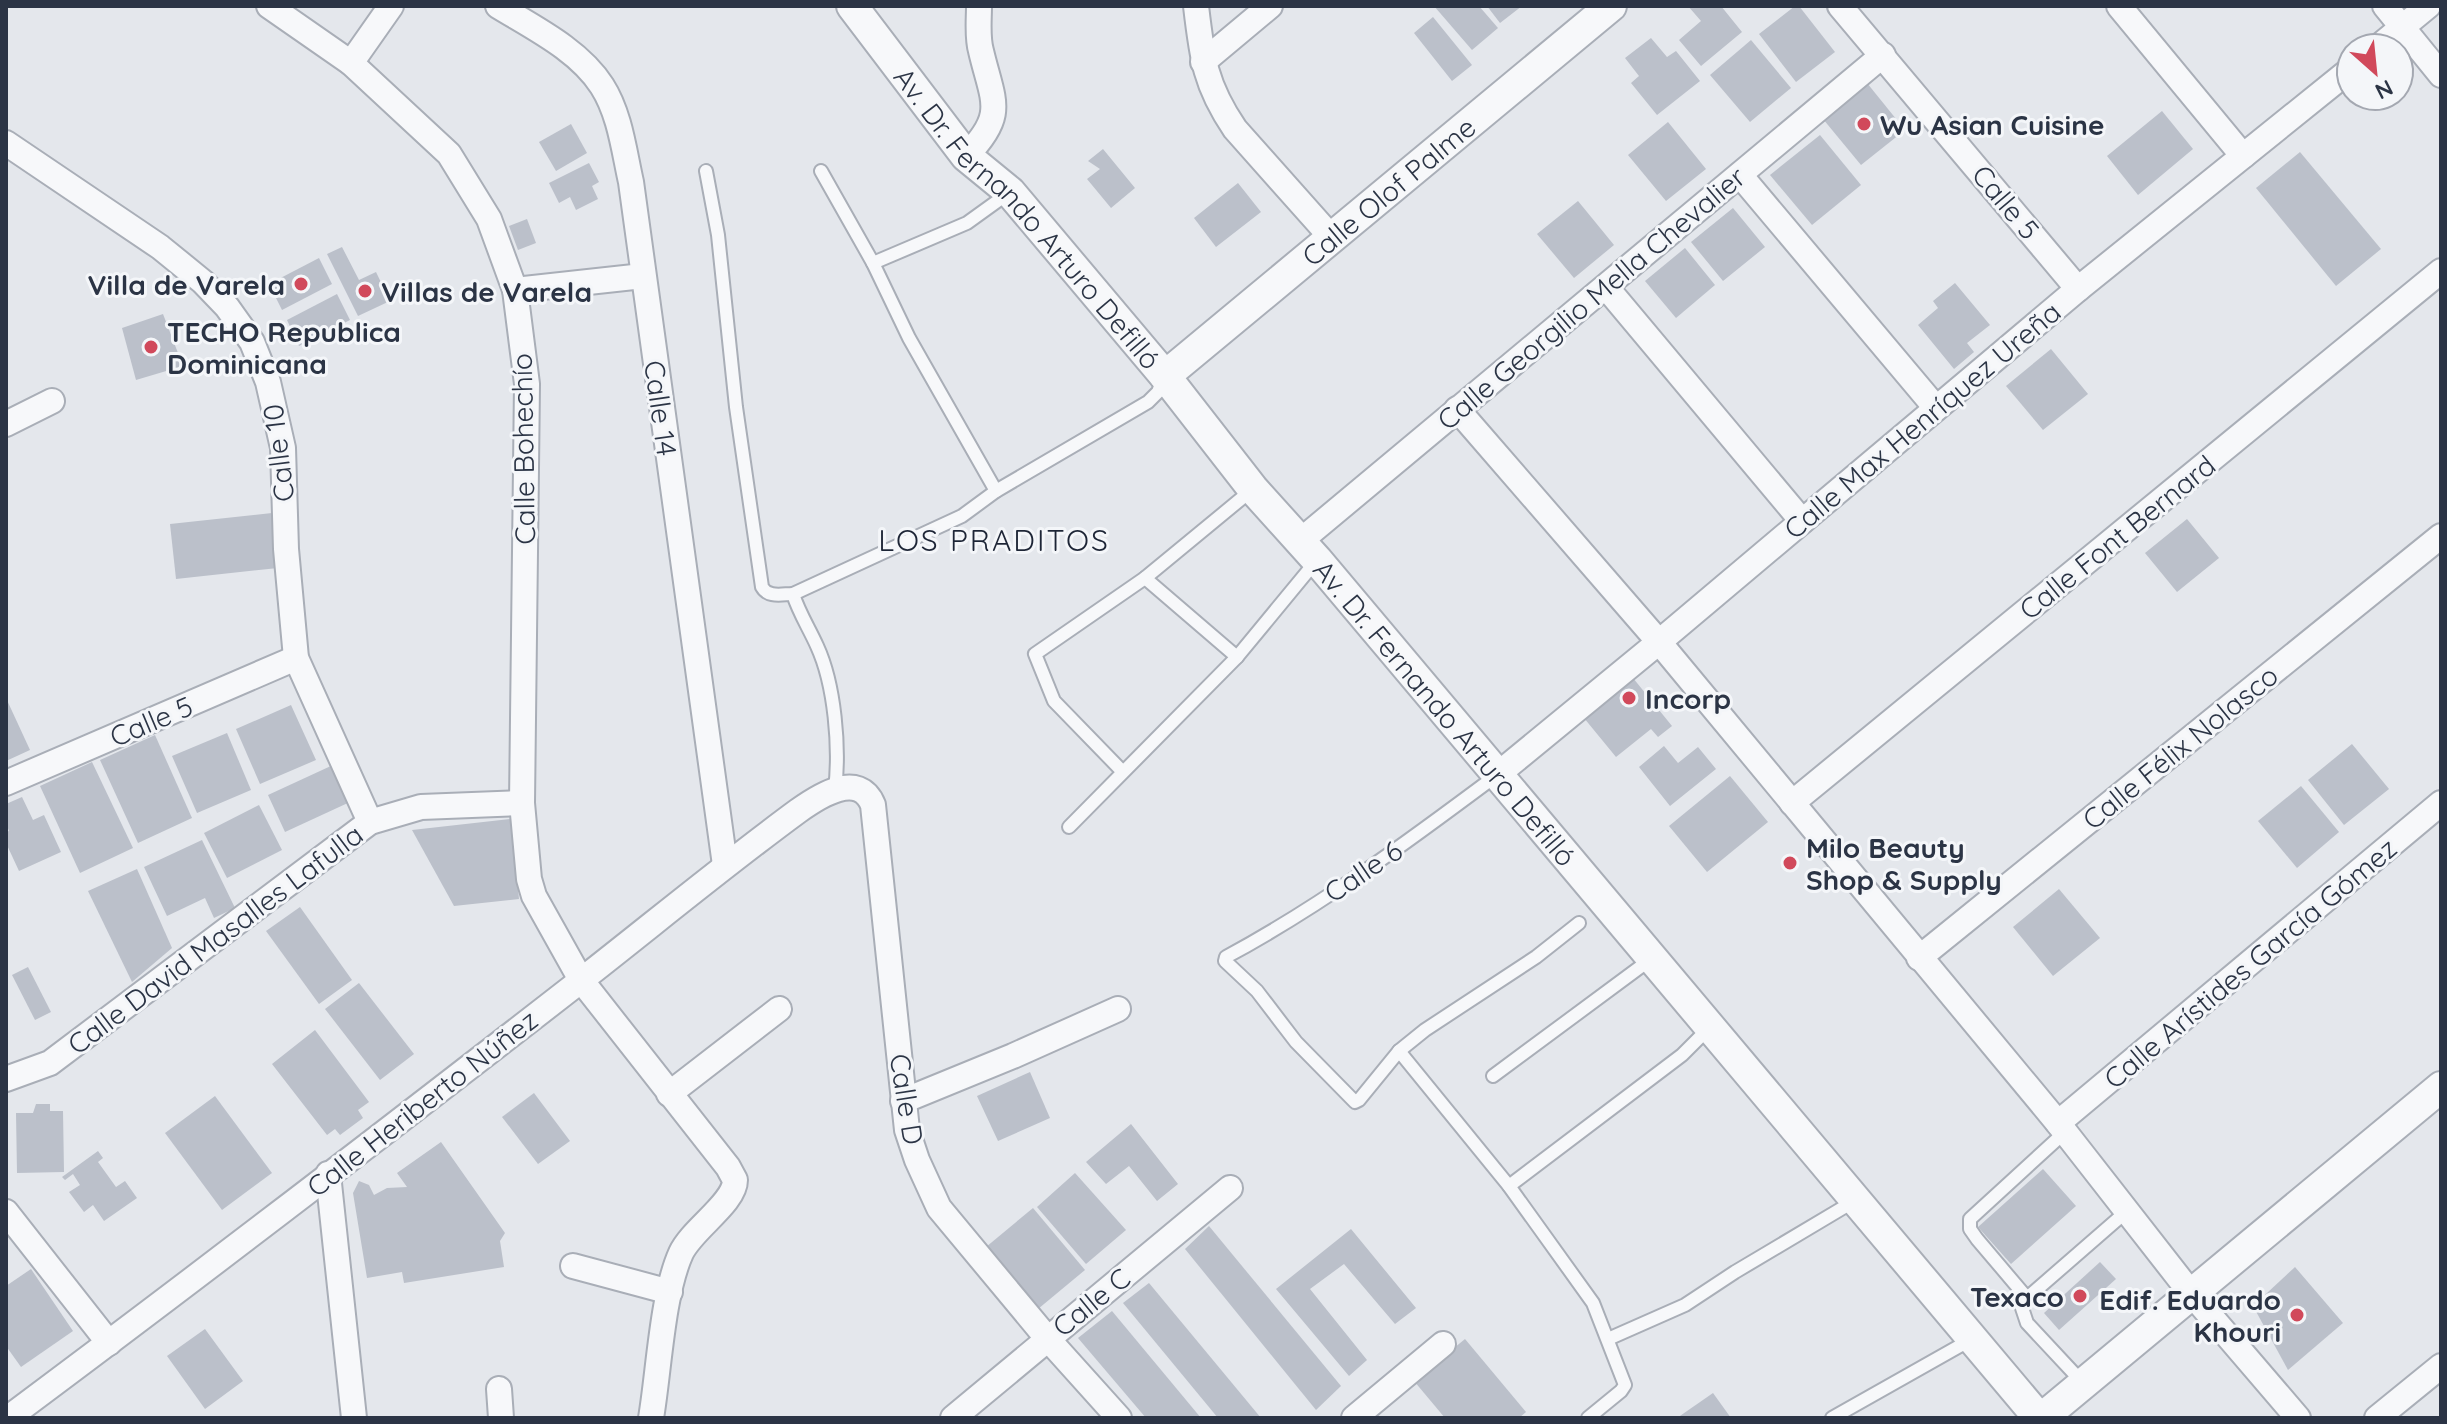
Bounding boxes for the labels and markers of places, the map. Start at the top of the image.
place label: Wu Asian Cuisine [1880,107,2104,142]
marker: Wu Asian Cuisine [1855,115,1873,133]
place label: Villa de Varela [88,267,285,302]
place label: Villas de Varela [381,274,592,309]
marker: Villa de Varela [292,275,310,293]
marker: Villas de Varela [356,282,374,300]
place label: TECHO Republica Dominicana [167,314,401,381]
marker: TECHO Republica Dominicana [142,338,160,356]
place label: Incorp [1645,681,1731,716]
marker: Incorp [1620,689,1638,707]
place label: Milo Beauty Shop & Supply [1806,830,2002,897]
marker: Milo Beauty Shop & Supply [1781,854,1799,872]
place label: Texaco [1970,1279,2064,1314]
place label: Edif. Eduardo Khouri [2099,1282,2281,1349]
marker: Texaco [2071,1287,2089,1305]
marker: Edif. Eduardo Khouri [2288,1306,2306,1324]

